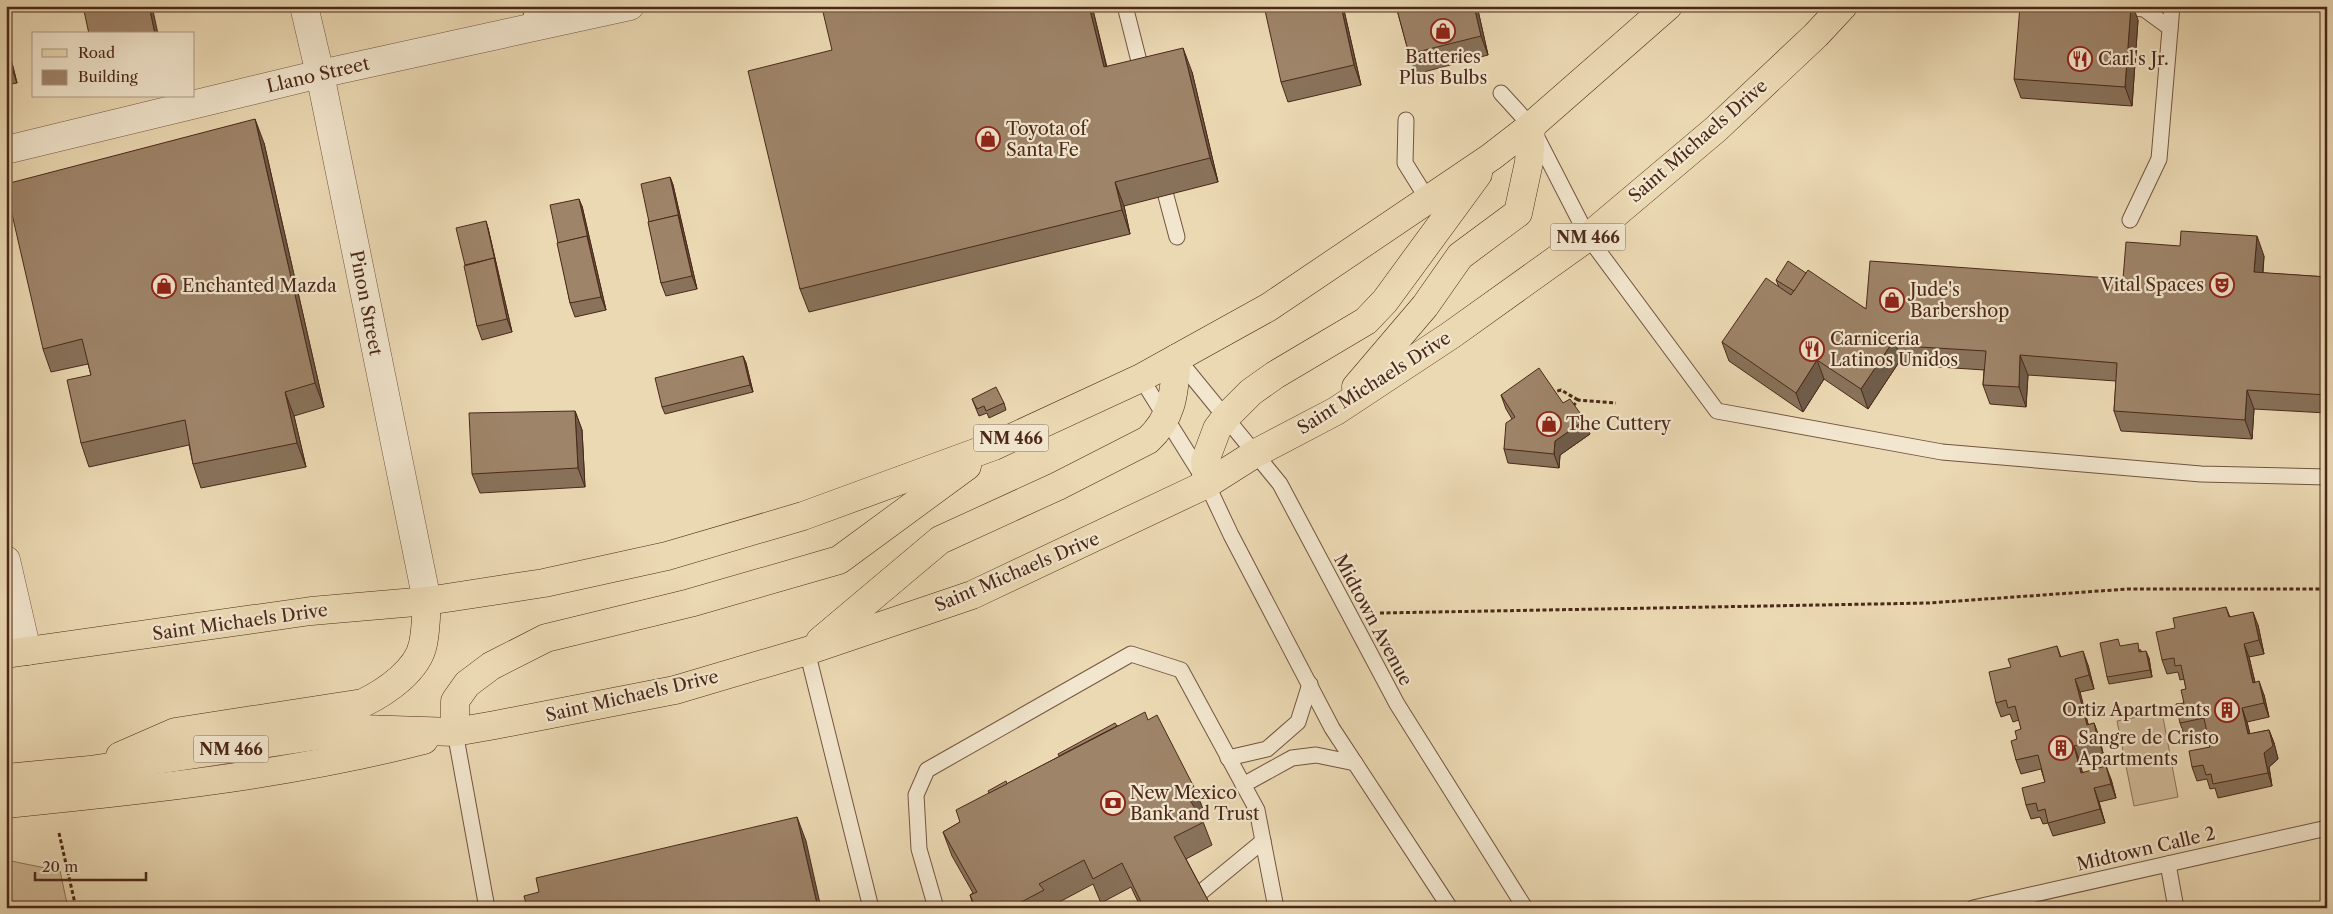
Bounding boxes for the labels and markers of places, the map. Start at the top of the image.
shop icon: Batteries Plus Bulbs [1430,18,1456,44]
place label: Batteries Plus Bulbs [1399,46,1487,89]
restaurant icon: Carl's Jr. [2067,46,2093,72]
place label: Carl's Jr. [2098,48,2169,70]
place label: Toyota of Santa Fe [1006,118,1089,161]
shop icon: Toyota of Santa Fe [975,126,1001,152]
theatre icon: Vital Spaces [2209,272,2235,298]
shop icon: Enchanted Mazda [151,273,177,299]
place label: Vital Spaces [2100,274,2204,296]
place label: Enchanted Mazda [182,275,337,297]
place label: Jude's Barbershop [1907,279,2009,322]
shop icon: Jude's Barbershop [1879,287,1905,313]
place label: Carniceria Latinos Unidos [1830,328,1958,371]
restaurant icon: Carniceria Latinos Unidos [1799,336,1825,362]
shop icon: The Cuttery [1536,411,1562,437]
place label: The Cuttery [1566,413,1672,435]
building icon: Ortiz Apartments [2214,697,2240,723]
place label: Ortiz Apartments [2062,699,2210,721]
place label: Sangre de Cristo Apartments [2077,727,2219,770]
building icon: Sangre de Cristo Apartments [2048,735,2074,761]
place label: New Mexico Bank and Trust [1130,782,1260,825]
bank icon: New Mexico Bank and Trust [1100,790,1126,816]

